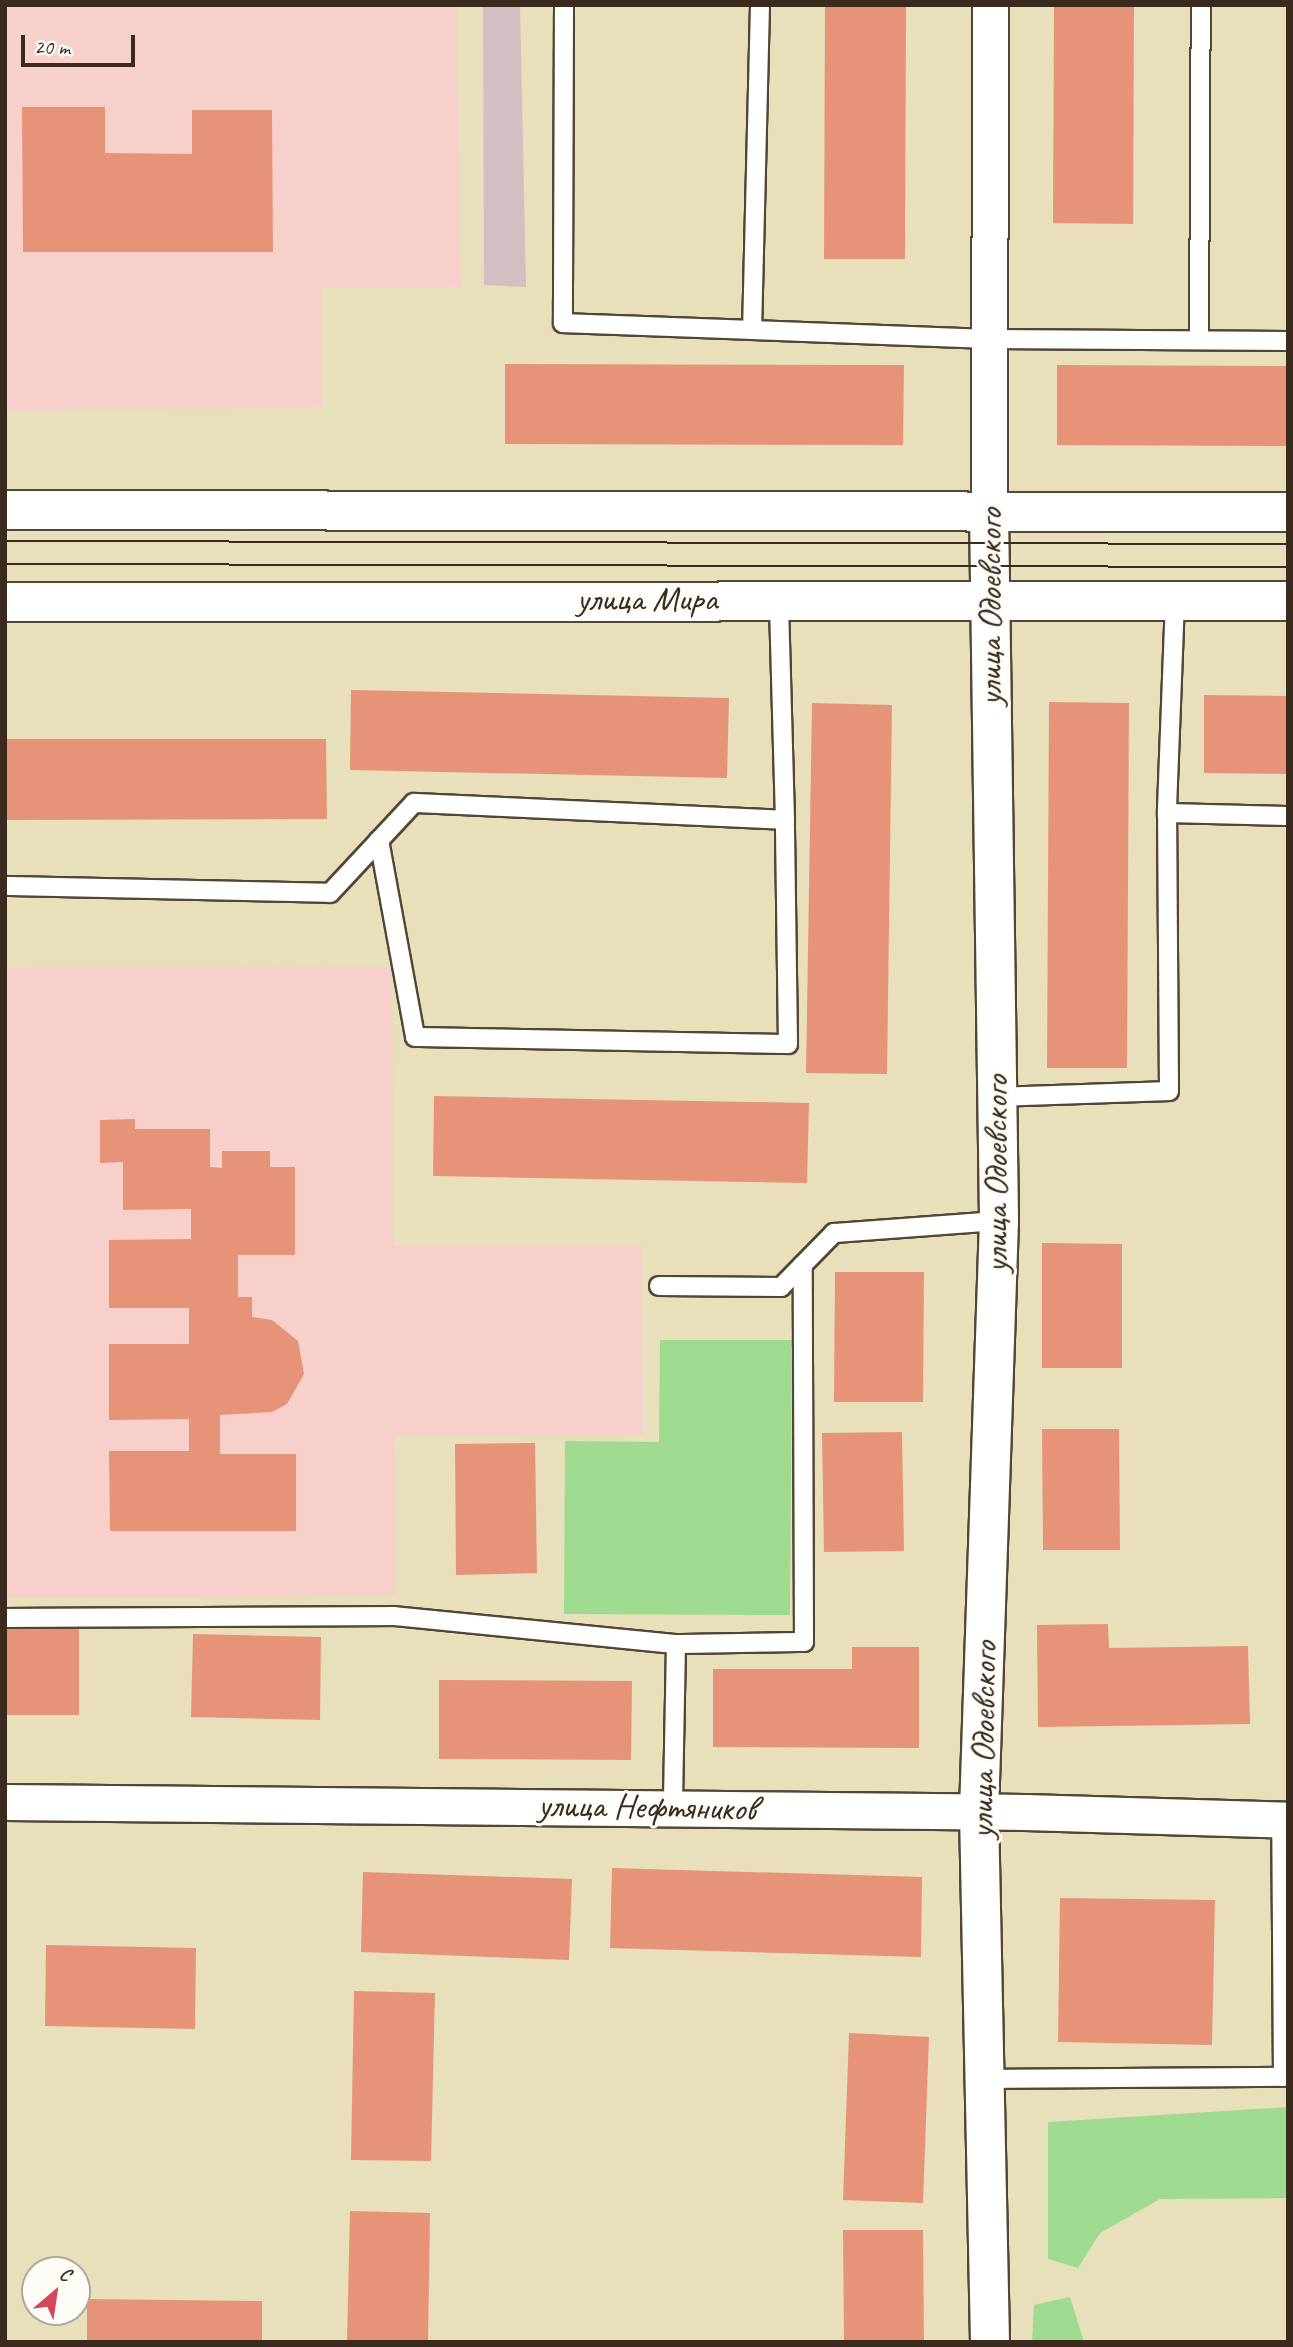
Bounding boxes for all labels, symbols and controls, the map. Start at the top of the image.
scale bar [24,21,138,65]
text: 20 m [34,34,70,60]
street label: улица Одоевского [969,507,1011,707]
street label: улица Мира [577,578,717,620]
street label: улица Одоевского [975,1074,1017,1274]
street label: улица Одоевского [960,1640,1006,1840]
street label: улица Нефтяников [536,1784,758,1830]
north arrow [21,2256,91,2326]
text: С [55,2262,75,2287]

